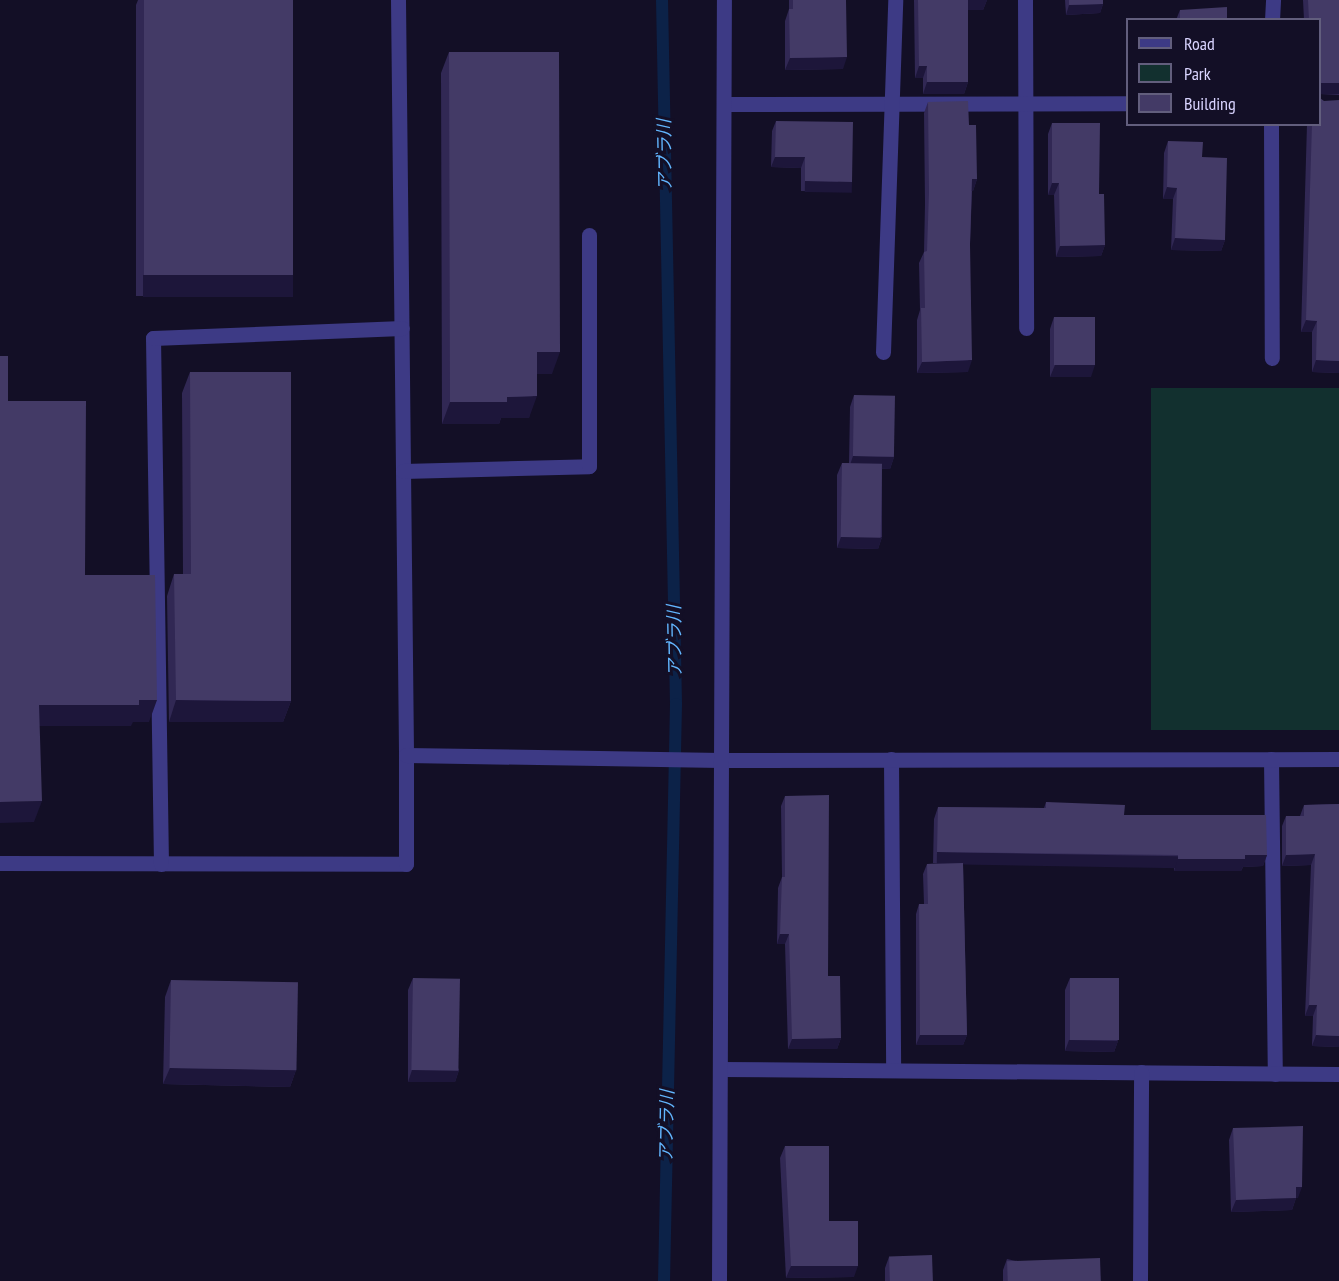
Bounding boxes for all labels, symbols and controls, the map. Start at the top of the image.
legend [1126,18,1321,126]
text: Road [1184,32,1215,55]
text: Park [1184,62,1211,85]
text: Building [1184,92,1236,115]
water label: アブラ川 [654,119,676,191]
water label: アブラ川 [664,605,686,677]
water label: アブラ川 [656,1090,678,1162]

